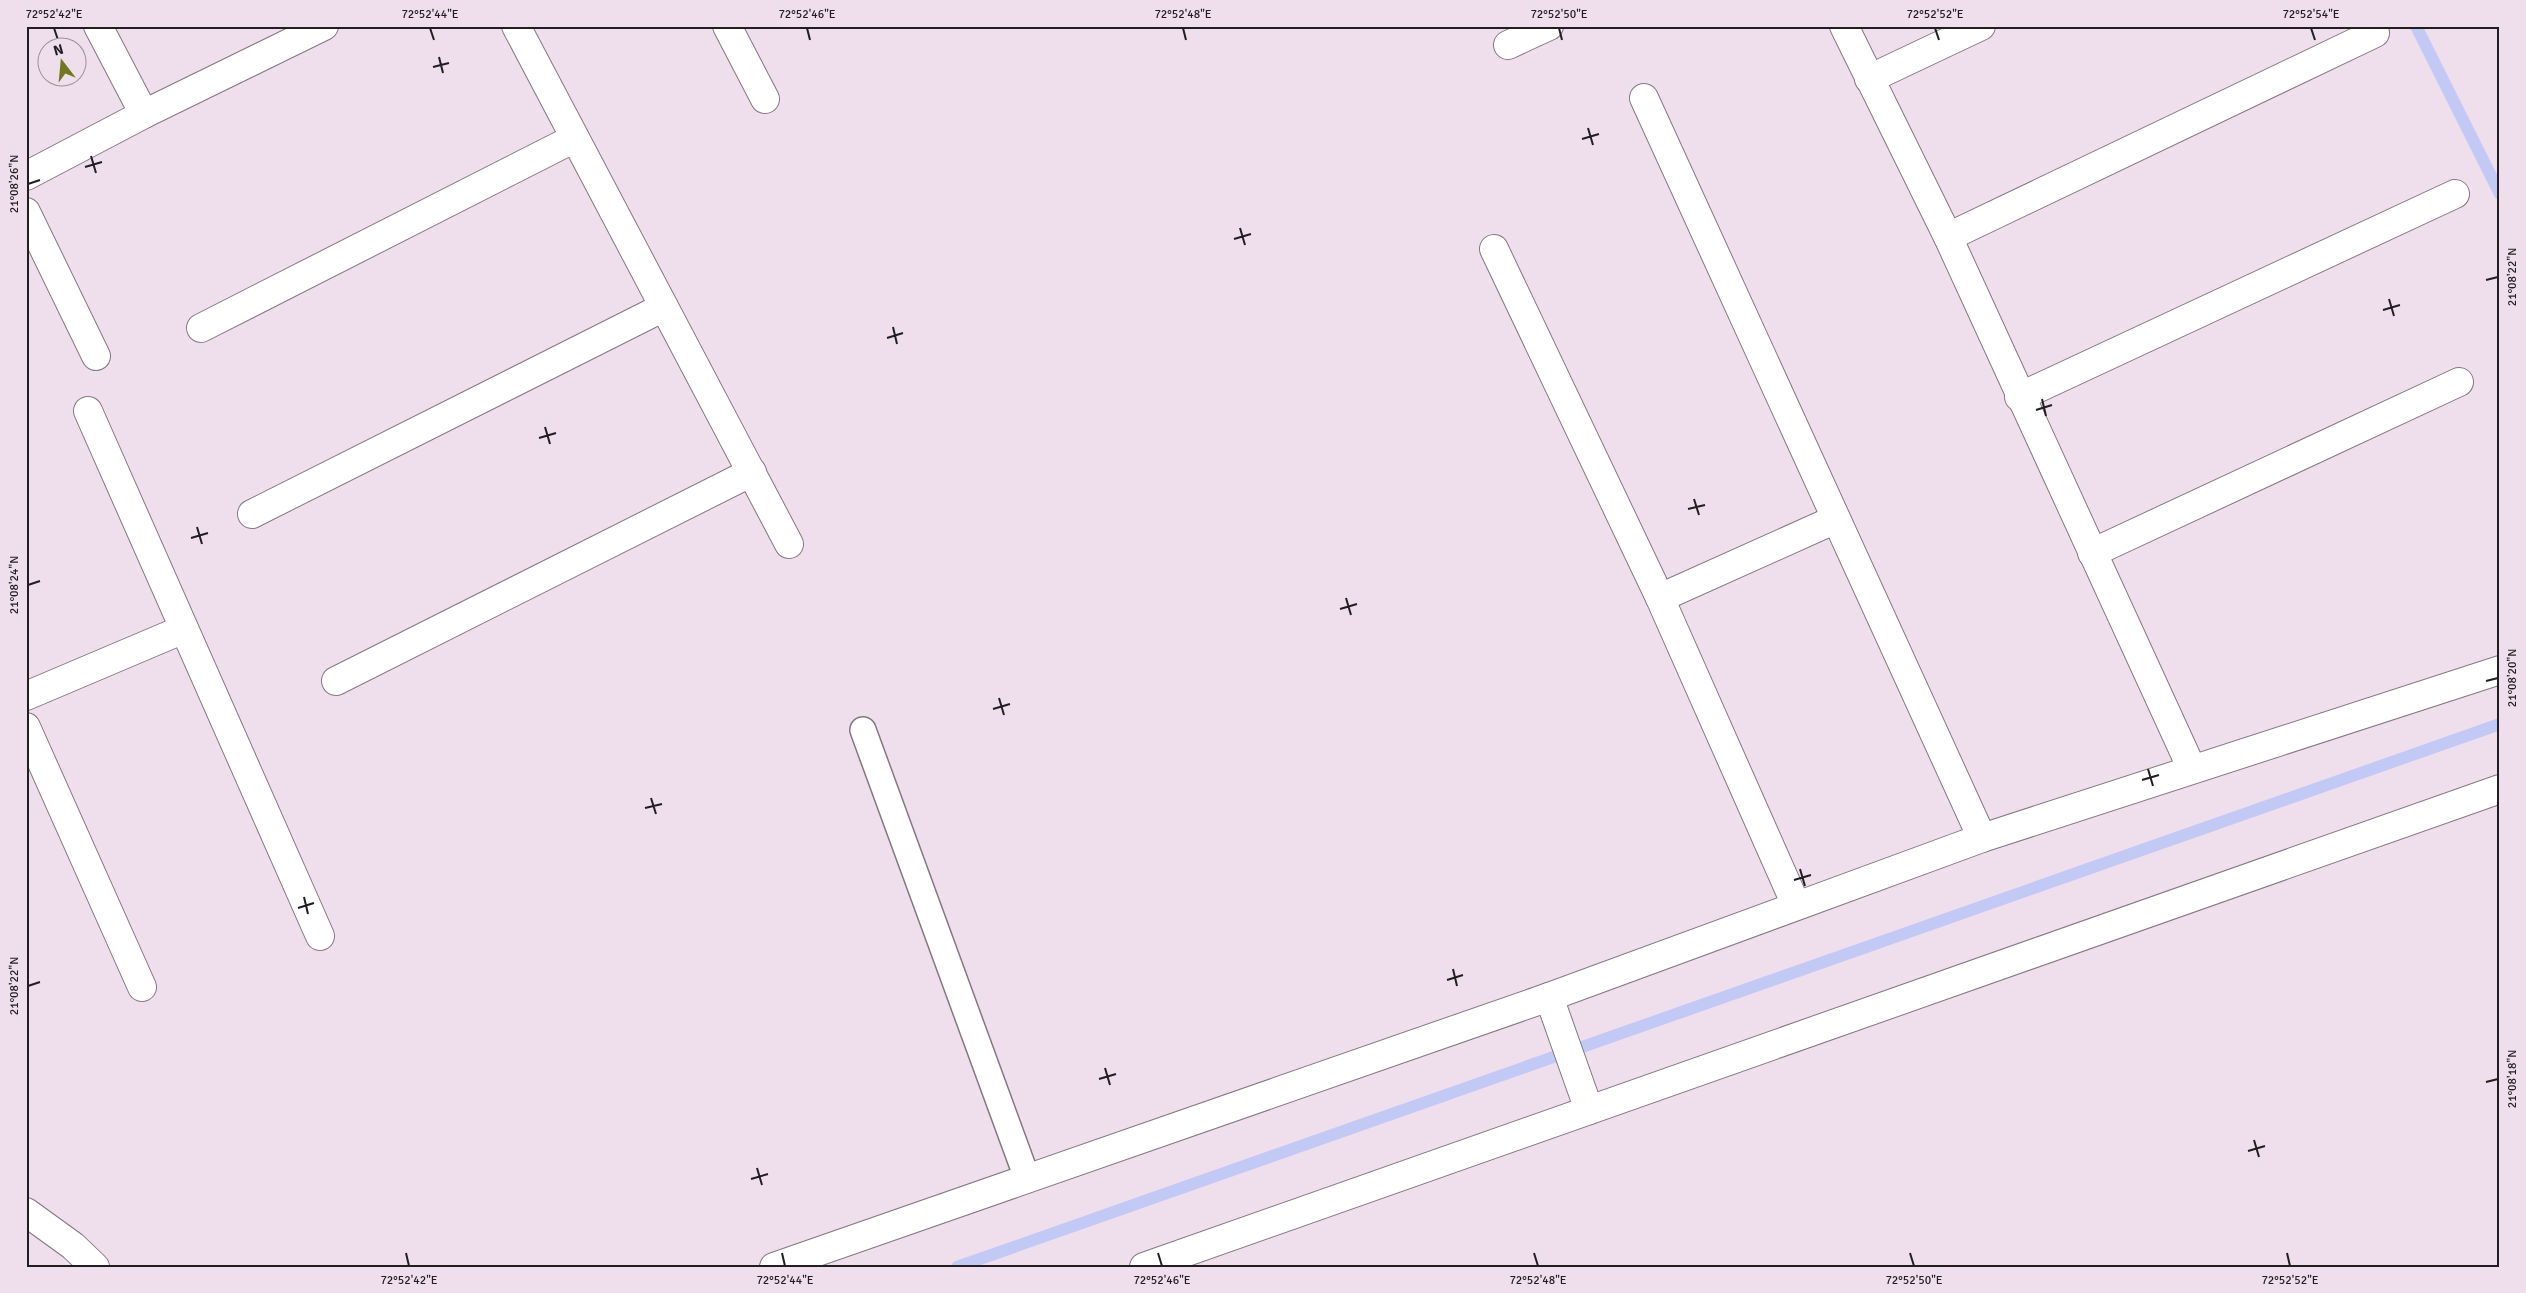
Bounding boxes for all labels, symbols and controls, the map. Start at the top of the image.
text: 72°52'42"E [25,7,83,22]
text: 72°52'44"E [401,7,459,22]
text: 72°52'46"E [778,7,836,22]
text: 72°52'48"E [1154,7,1212,22]
text: 72°52'50"E [1530,7,1588,22]
text: 72°52'52"E [1906,7,1964,22]
text: 72°52'54"E [2282,7,2340,22]
north arrow [38,38,88,88]
text: N [52,40,66,59]
text: 21°08'26"N [7,155,22,213]
text: 21°08'22"N [2505,248,2520,306]
text: 21°08'24"N [7,556,22,614]
text: 21°08'20"N [2505,649,2520,707]
text: 21°08'22"N [7,957,22,1015]
text: 21°08'18"N [2505,1050,2520,1108]
text: 72°52'42"E [380,1273,438,1288]
text: 72°52'44"E [756,1273,814,1288]
text: 72°52'46"E [1133,1273,1191,1288]
text: 72°52'48"E [1509,1273,1567,1288]
text: 72°52'50"E [1885,1273,1943,1288]
text: 72°52'52"E [2261,1273,2319,1288]

